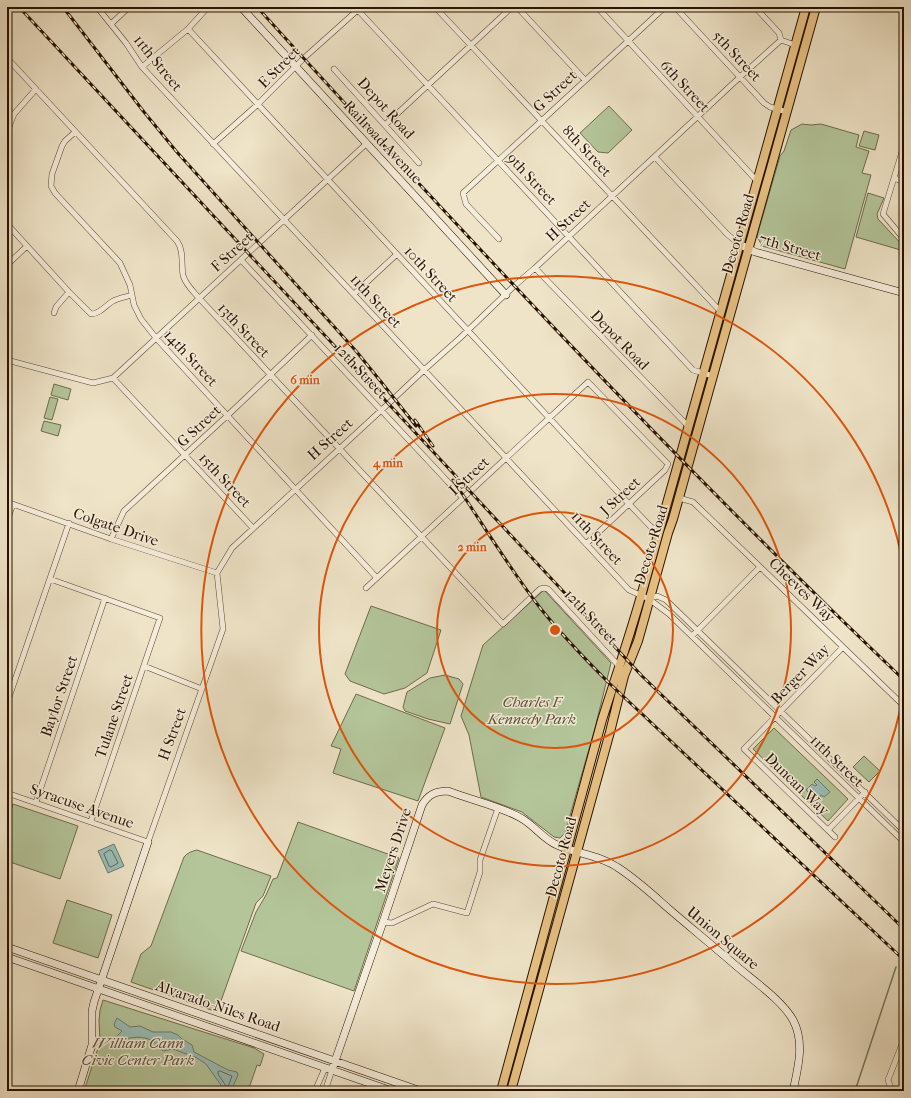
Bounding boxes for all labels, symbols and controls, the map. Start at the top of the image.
street label: 5th Street [709,27,766,86]
street label: 11th Street [130,31,187,95]
street label: E Street [254,42,304,92]
street label: 6th Street [656,56,714,116]
street label: G Street [529,66,581,116]
street label: Depot Road [354,74,419,143]
street label: Railroad Avenue [340,97,427,188]
street label: 8th Street [559,121,616,181]
street label: 9th Street [503,149,561,209]
street label: Decoto Road [718,191,758,276]
street label: H Street [542,194,595,245]
street label: F Street [207,228,257,276]
street label: 7th Street [757,230,824,265]
street label: 10th Street [401,242,462,306]
street label: 11th Street [346,270,406,332]
street label: 13th Street [214,299,274,362]
street label: Depot Road [587,306,654,374]
street label: 14th Street [160,326,222,390]
street label: 12th Street [331,339,392,403]
text: 6 min [290,373,321,387]
street label: G Street [173,401,225,451]
street label: H Street [304,414,357,464]
street label: 15th Street [195,449,255,512]
street label: I Street [445,452,493,499]
text: 4 min [372,456,404,471]
street label: J Street [595,472,644,520]
street label: Decoto Road [630,502,672,587]
street label: Colgate Drive [71,504,162,550]
street label: 11th Street [567,507,627,569]
text: 2 min [457,540,488,554]
street label: Cheeves Way [765,554,840,627]
street label: 12th Street [561,585,622,649]
centre of rings [548,623,562,637]
street label: Berger Way [767,639,834,708]
street label: Baylor Street [37,652,82,739]
street label: Tulane Street [91,671,137,761]
park label: Charles F Kennedy Park [487,693,576,728]
street label: H Street [154,705,190,763]
street label: 11th Street [807,731,868,791]
street label: Duncan Way [761,749,834,820]
street label: Syracuse Avenue [28,780,137,832]
street label: Meyers Drive [371,805,415,894]
street label: Decoto Road [542,814,581,899]
street label: Union Square [683,903,763,974]
street label: Alvarado-Niles Road [153,976,283,1036]
park label: William Cann Civic Center Park [82,1034,195,1069]

